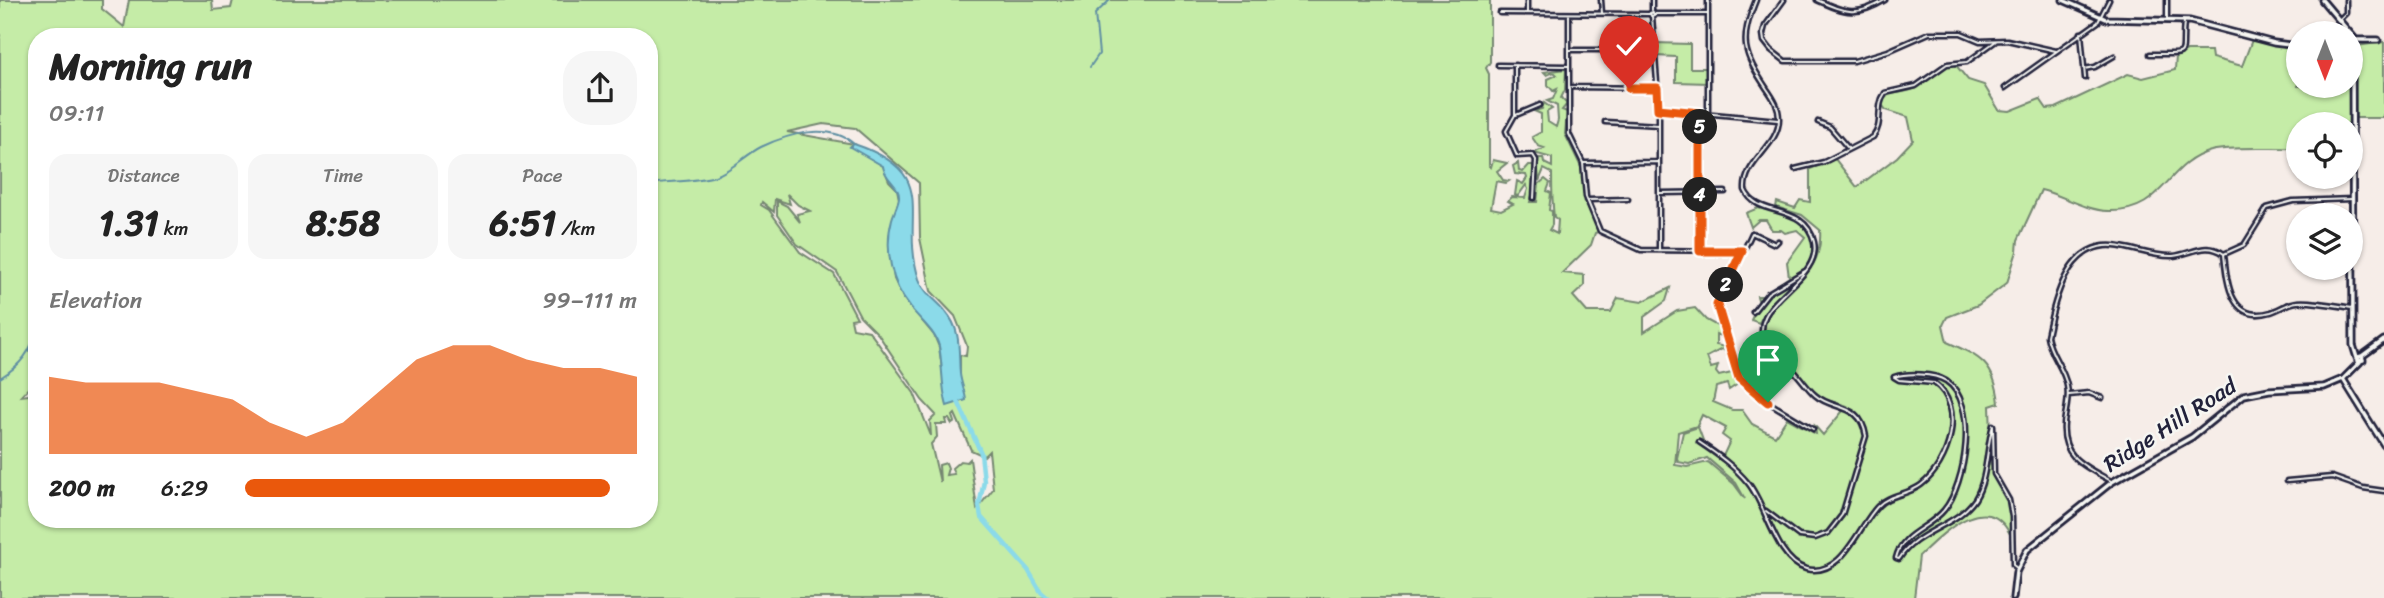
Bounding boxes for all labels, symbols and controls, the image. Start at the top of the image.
pin [1599,16,1659,88]
north arrow [2286,21,2362,98]
map controls [2286,21,2363,280]
icon: check [1610,27,1648,65]
text: Morning run [49,33,252,100]
button: share [563,51,637,125]
text: 09:11 [49,93,104,134]
pin: 5 [1682,110,1718,144]
text: 5 [1694,110,1705,143]
button: locate [2286,112,2363,189]
text: Distance [108,159,180,192]
text: Time [323,159,363,192]
text: Pace [522,159,562,192]
pin: 4 [1682,178,1718,212]
text: 4 [1694,178,1705,211]
text: 1.31 [99,192,159,254]
text: 8:58 [306,192,380,254]
text: 6:51 [489,192,556,254]
button: layers [2286,203,2363,280]
text: km [159,212,188,245]
text: /km [556,212,595,245]
pin: 2 [1708,268,1744,302]
text: 2 [1720,268,1731,301]
text: Elevation [49,280,142,321]
text: 99–111 m [542,280,637,321]
pin [1738,330,1798,402]
icon: arrive [1749,341,1787,379]
street label: Ridge Hill Road [2095,365,2247,484]
text: 200 m [49,468,115,509]
text: 6:29 [161,468,208,509]

